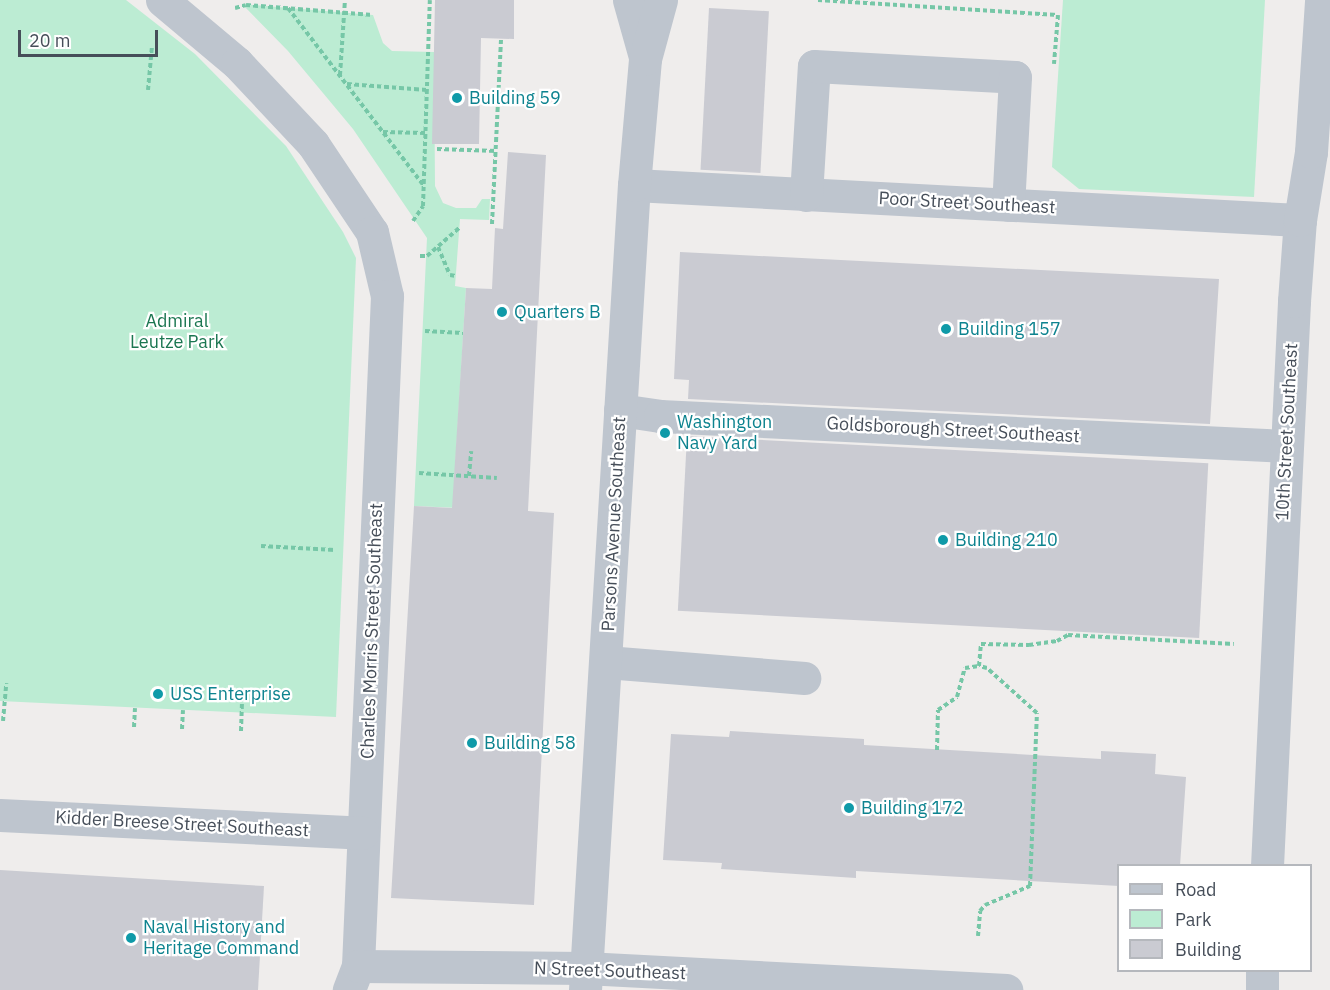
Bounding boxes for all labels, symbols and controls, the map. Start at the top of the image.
scale bar [21,18,160,56]
text: 20 m [29,29,71,52]
place label: Building 59 [469,87,561,109]
marker: Building 59 [450,91,464,105]
street label: Poor Street Southeast [878,188,1056,218]
place label: Quarters B [514,301,601,323]
marker: Quarters B [495,305,509,319]
park label: Admiral Leutze Park [130,311,224,354]
place label: Building 157 [958,318,1061,340]
marker: Building 157 [939,322,953,336]
street label: 10th Street Southeast [1272,343,1302,521]
place label: Washington Navy Yard [677,412,772,454]
street label: Goldsborough Street Southeast [826,413,1080,447]
street label: Parsons Avenue Southeast [598,416,630,632]
marker: Washington Navy Yard [658,426,672,440]
street label: Charles Morris Street Southeast [357,503,387,759]
place label: Building 210 [955,529,1058,551]
marker: Building 210 [936,533,950,547]
place label: USS Enterprise [170,683,291,705]
marker: USS Enterprise [151,687,165,701]
place label: Building 58 [484,732,576,754]
marker: Building 58 [465,736,479,750]
place label: Building 172 [861,797,964,819]
marker: Building 172 [842,801,856,815]
street label: Kidder Breese Street Southeast [55,807,309,841]
legend [1117,864,1312,972]
text: Road [1175,878,1216,901]
text: Park [1175,908,1211,931]
place label: Naval History and Heritage Command [143,917,299,960]
marker: Naval History and Heritage Command [124,931,138,945]
text: Building [1175,938,1241,961]
street label: N Street Southeast [533,958,687,984]

